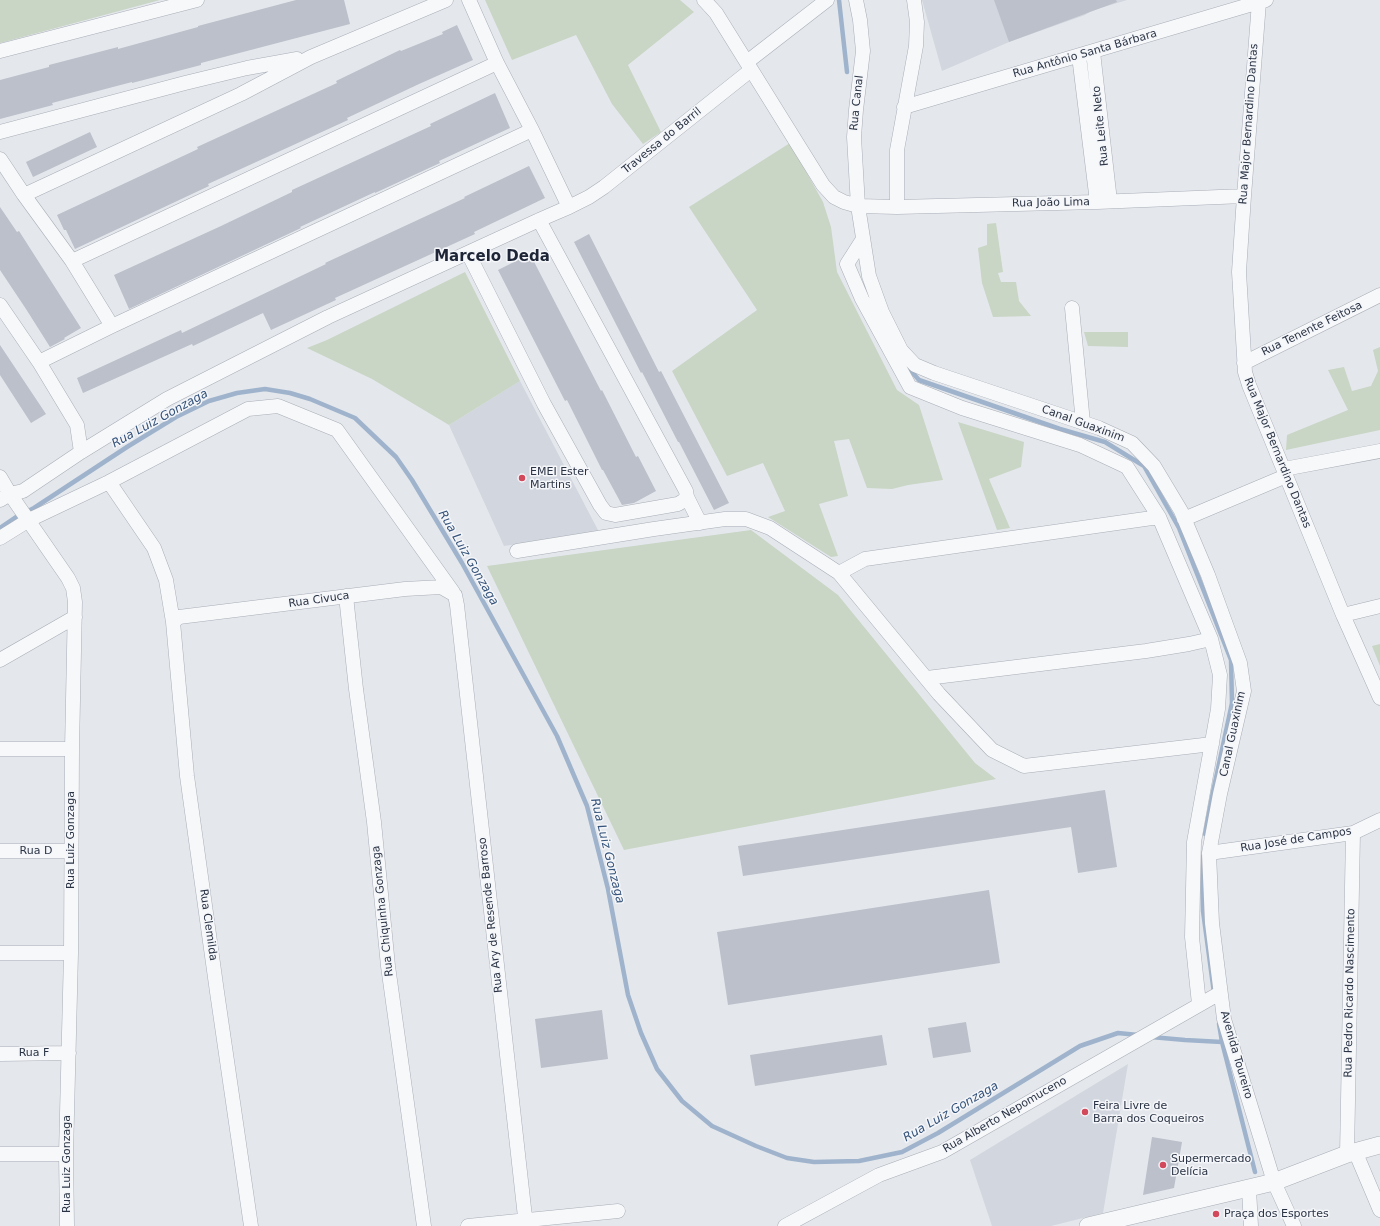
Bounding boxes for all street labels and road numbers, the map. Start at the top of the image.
street label: Rua Antônio Santa Bárbara [1011,27,1159,81]
street label: Rua Major Bernardino Dantas [1237,43,1261,205]
street label: Rua Canal [848,75,866,131]
street label: Rua Leite Neto [1090,85,1112,167]
street label: Travessa do Barril [620,105,704,177]
street label: Rua João Lima [1012,196,1090,210]
street label: Rua Tenente Feitosa [1260,299,1364,359]
street label: Rua Major Bernardino Dantas [1241,376,1313,530]
street label: Canal Guaxinim [1040,403,1126,445]
street label: Rua Civuca [288,589,350,611]
street label: Canal Guaxinim [1217,690,1249,778]
street label: Rua Luiz Gonzaga [64,791,78,889]
street label: Rua José de Campos [1240,825,1352,855]
street label: Rua Ary de Resende Barroso [476,837,506,993]
street label: Rua D [20,844,52,858]
street label: Rua Chiquinha Gonzaga [370,845,396,977]
street label: Rua Clemilda [196,888,220,962]
street label: Rua Pedro Ricardo Nascimento [1342,908,1358,1078]
street label: Avenida Toureiro [1217,1009,1255,1101]
street label: Rua F [19,1046,49,1060]
street label: Rua Alberto Nepomuceno [941,1074,1069,1156]
street label: Rua Luiz Gonzaga [60,1115,74,1213]

